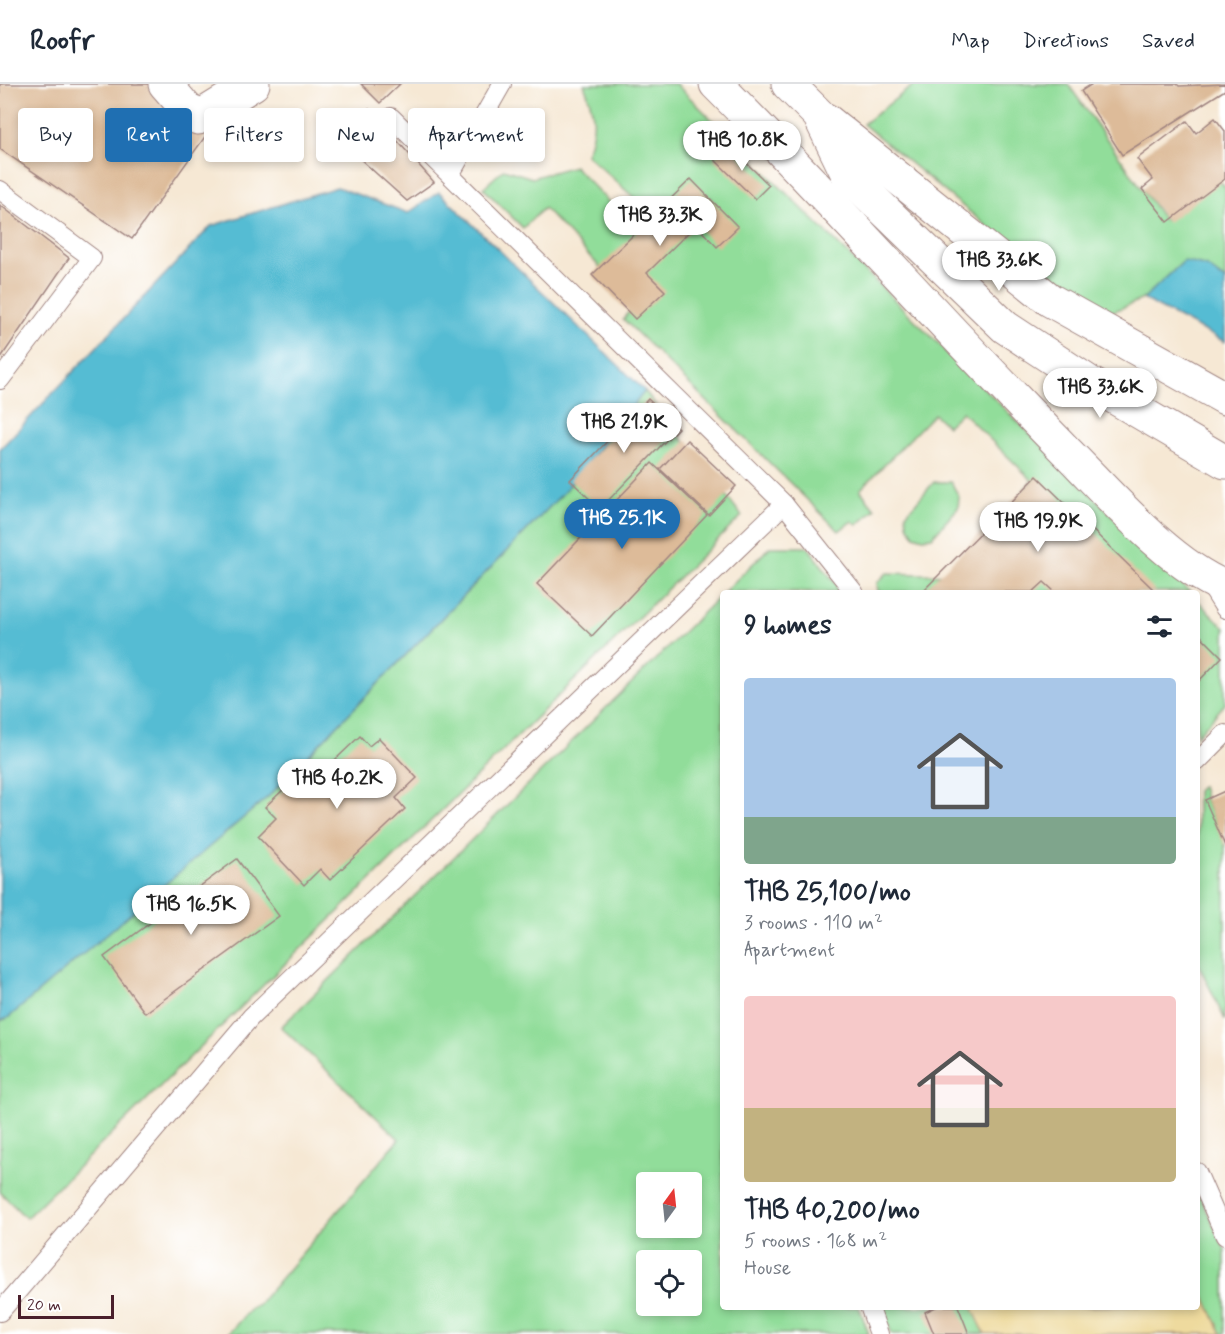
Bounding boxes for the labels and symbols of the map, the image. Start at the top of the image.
pin: THB 10.8K [673,121,811,172]
pin: THB 33.3K [591,196,729,247]
pin: THB 33.6K [930,241,1068,292]
pin: THB 33.6K [1031,368,1169,419]
pin: THB 21.9K [555,403,693,454]
pin: THB 25.1K [553,499,691,550]
pin: THB 19.9K [969,502,1107,553]
pin: THB 40.2K [268,759,406,810]
pin: THB 16.5K [122,885,260,936]
north arrow [636,1172,702,1238]
scale bar [18,1292,114,1320]

